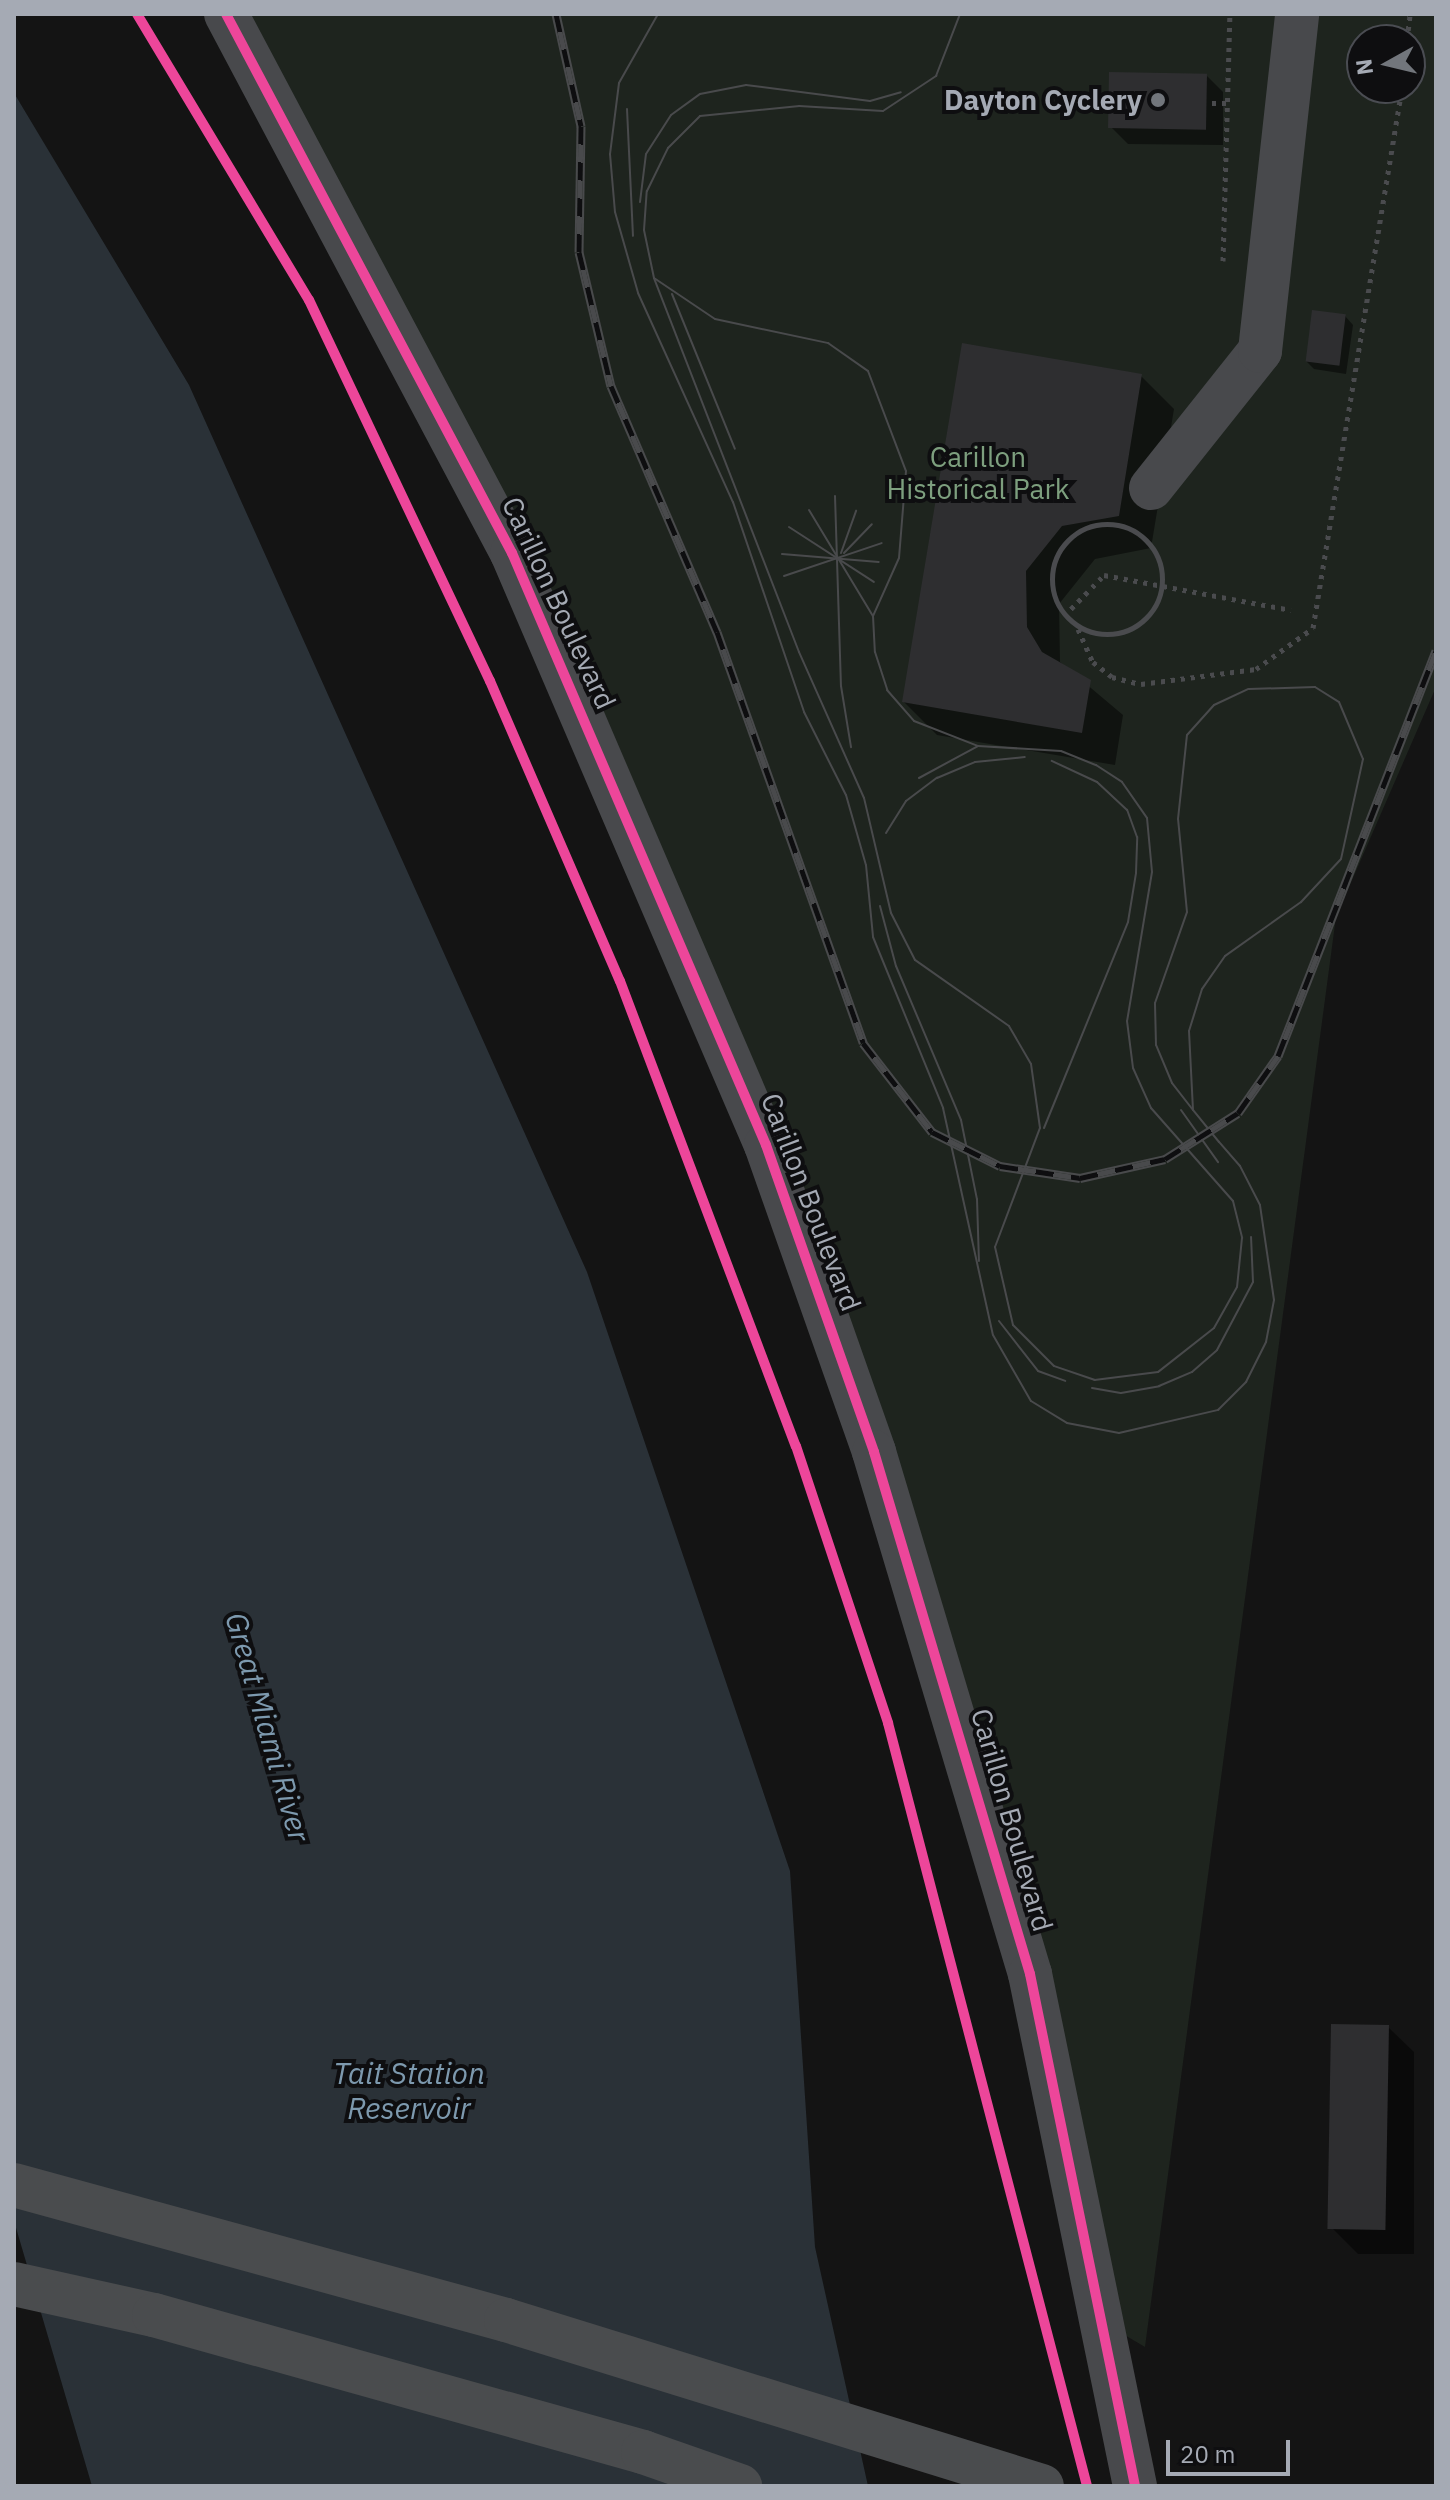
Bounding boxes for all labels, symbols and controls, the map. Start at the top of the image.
north arrow [1346,24,1426,104]
text: N [1348,57,1379,77]
place label: Dayton Cyclery [944,83,1142,117]
marker: Dayton Cyclery [1149,91,1167,109]
park label: Carillon Historical Park [887,440,1069,506]
street label: Carillon Boulevard [495,492,623,714]
street label: Carillon Boulevard [754,1088,868,1316]
water label: Great Miami River [218,1608,318,1846]
street label: Carillon Boulevard [964,1705,1060,1935]
water label: Tait Station Reservoir [333,2055,485,2126]
scale bar [1170,2424,1294,2474]
text: 20 m [1180,2438,1235,2470]

